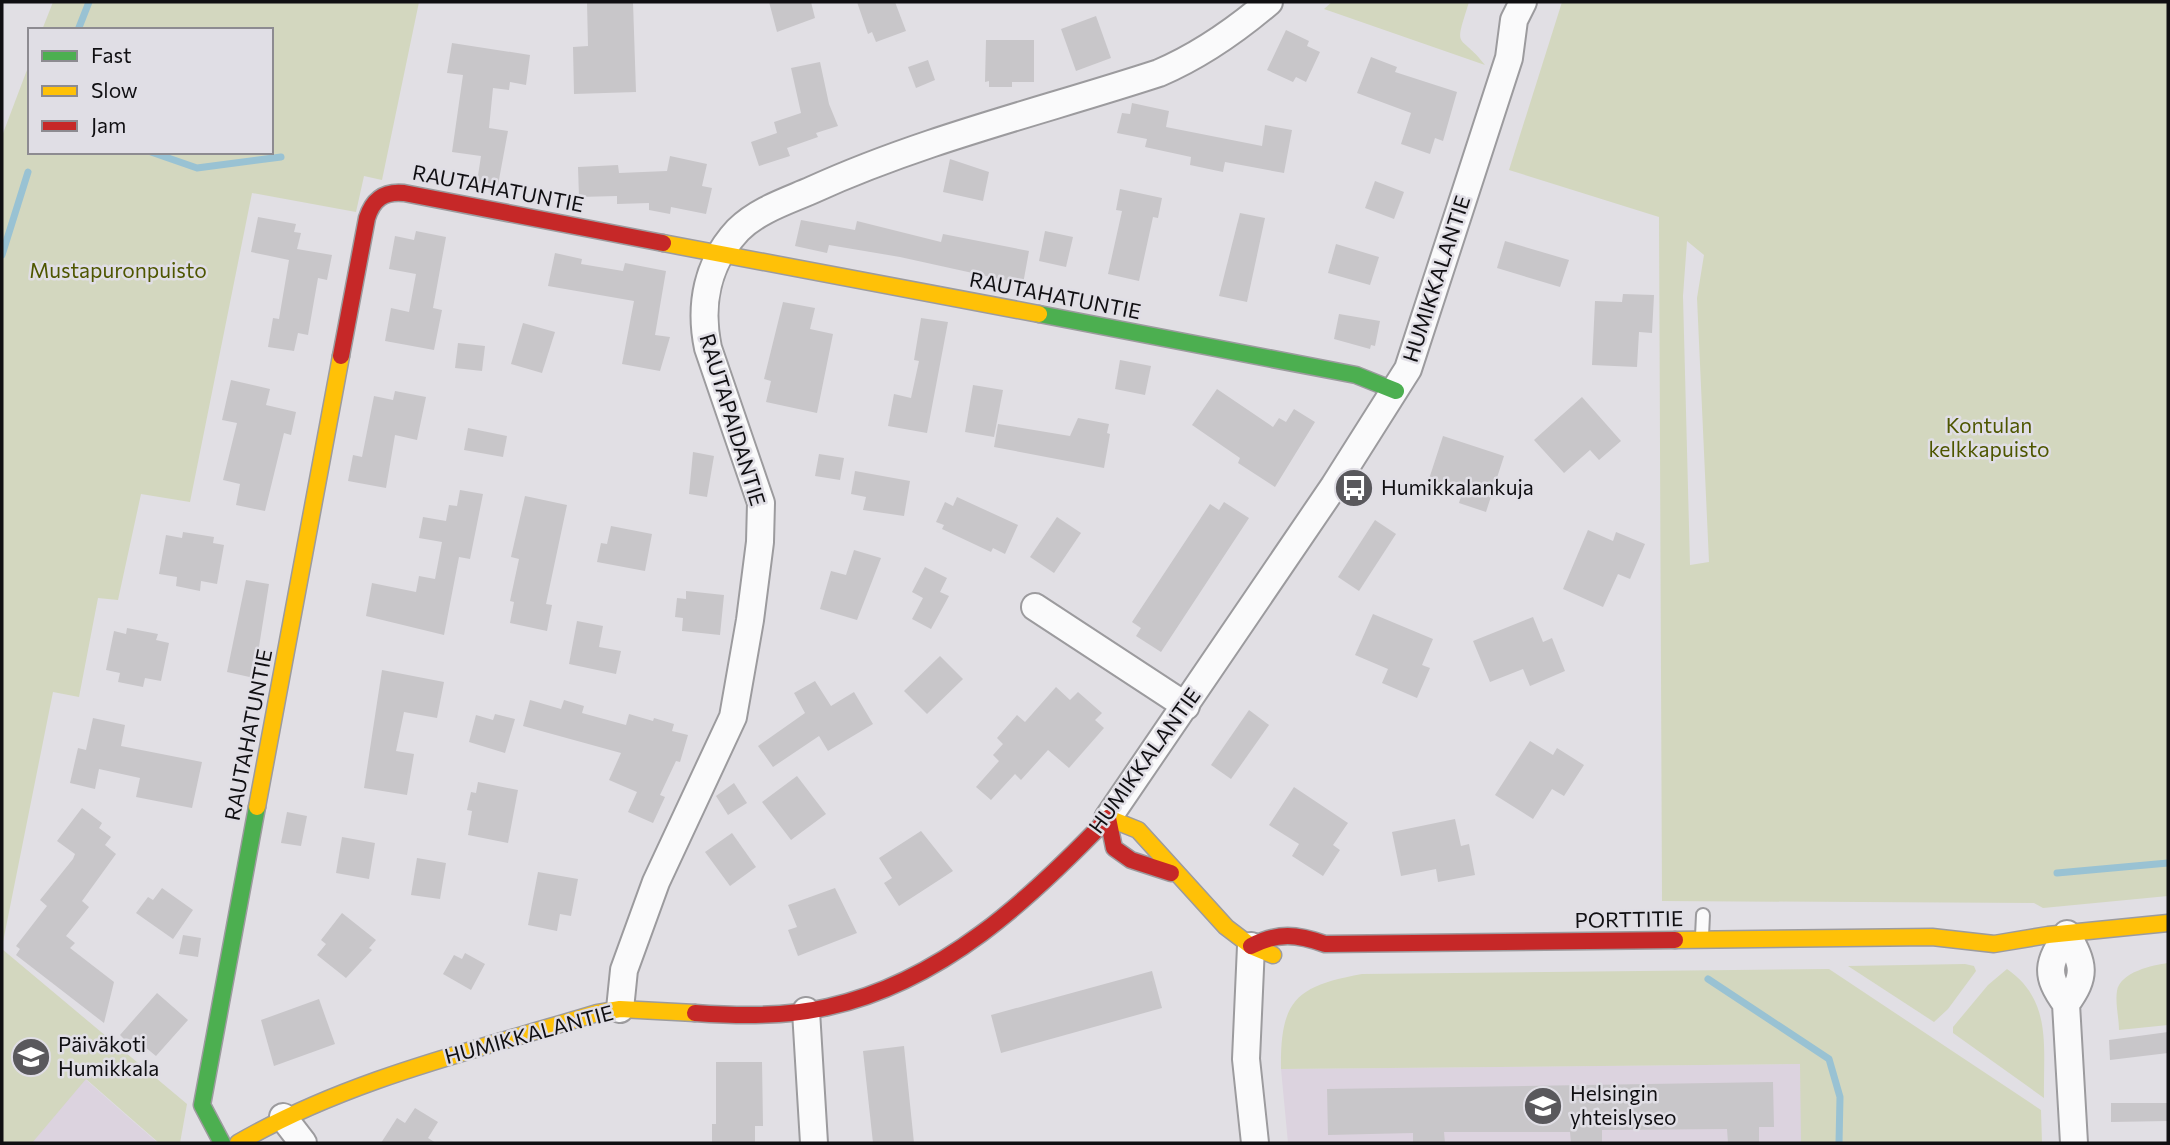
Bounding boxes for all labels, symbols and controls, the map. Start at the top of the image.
legend [28,28,273,154]
text: Fast [91,42,132,67]
text: Slow [91,77,138,102]
text: Jam [91,112,126,137]
street label: RAUTAHATUNTIE [410,159,586,216]
street label: HUMIKKALANTIE [1397,192,1474,365]
park label: Mustapuronpuisto [29,257,207,282]
street label: RAUTAHATUNTIE [967,266,1143,323]
street label: RAUTAPAIDANTIE [695,330,772,509]
park label: Kontulan kelkkapuisto [1928,412,2050,461]
bus stop icon: Humikkalankuja [1333,467,1375,509]
place label: Humikkalankuja [1381,474,1534,499]
street label: RAUTAHATUNTIE [219,647,276,823]
street label: HUMIKKALANTIE [1083,683,1205,838]
street label: PORTTITIE [1574,905,1683,932]
street label: HUMIKKALANTIE [442,999,616,1068]
place label: Päiväkoti Humikkala [58,1031,159,1080]
school or university icon: Päiväkoti Humikkala [10,1036,52,1078]
place label: Helsingin yhteislyseo [1570,1080,1677,1129]
school or university icon: Helsingin yhteislyseo [1522,1085,1564,1127]

